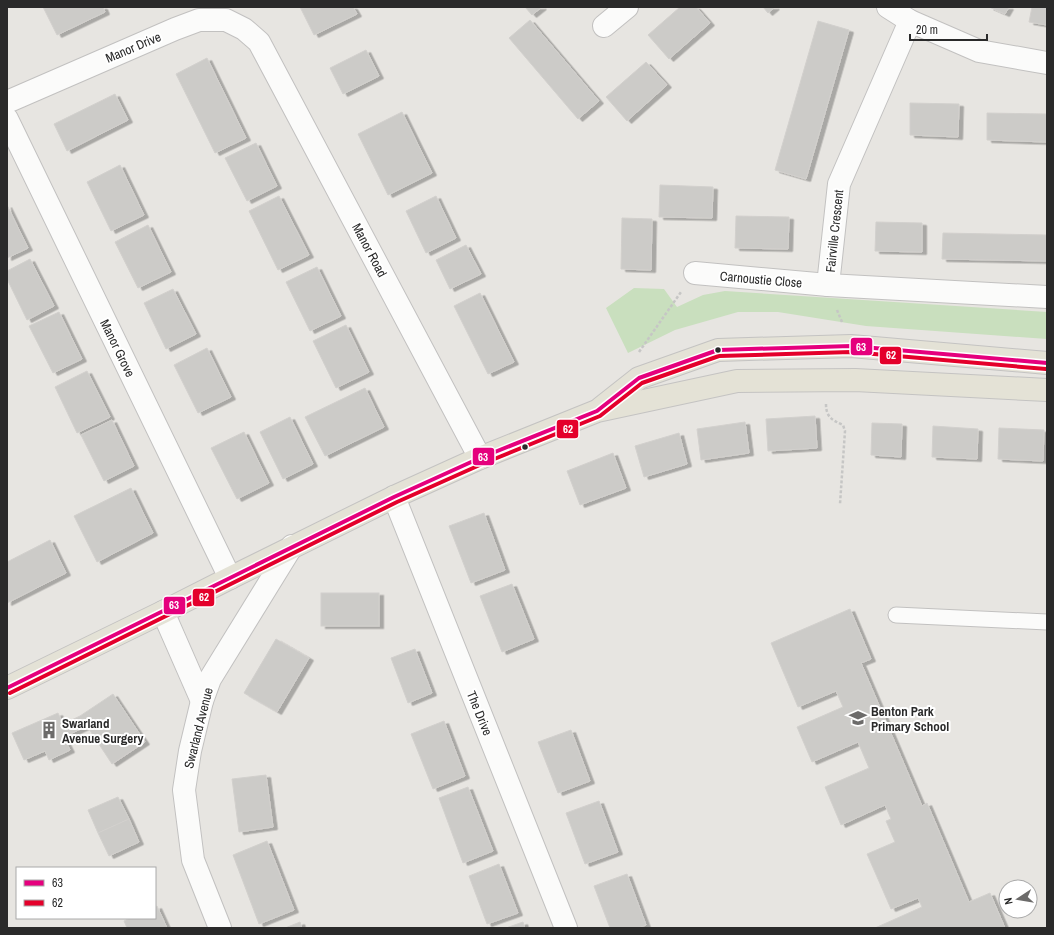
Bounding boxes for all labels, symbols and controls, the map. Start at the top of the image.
scale bar [910,16,987,42]
text: 20 m [916,22,938,38]
street label: Manor Drive [103,28,164,67]
street label: Fairville Crescent [822,189,847,273]
street label: Manor Road [348,220,391,280]
street label: Carnoustie Close [719,267,803,292]
street label: Manor Grove [96,317,139,380]
line badge: 63 [850,337,873,356]
text: 63 [856,340,866,354]
unlabelled marker [713,345,723,355]
line badge: 62 [879,346,902,365]
text: 62 [886,348,896,362]
line badge: 62 [556,419,579,439]
text: 62 [563,422,573,436]
unlabelled marker [520,442,530,452]
line badge: 63 [472,447,495,466]
text: 63 [478,450,488,464]
line badge: 62 [192,588,215,607]
text: 62 [199,590,209,604]
line badge: 63 [163,596,186,615]
text: 63 [169,598,179,612]
street label: Swarland Avenue [180,686,217,770]
street label: The Drive [463,688,496,738]
place label: Benton Park Primary School [871,703,949,735]
school or university icon: Benton Park Primary School [848,708,868,728]
place label: Swarland Avenue Surgery [62,715,143,747]
building icon: Swarland Avenue Surgery [39,720,59,740]
legend [16,867,156,919]
text: 63 [52,875,63,891]
north arrow [998,879,1038,919]
text: 62 [52,895,63,911]
text: N [1001,896,1016,906]

